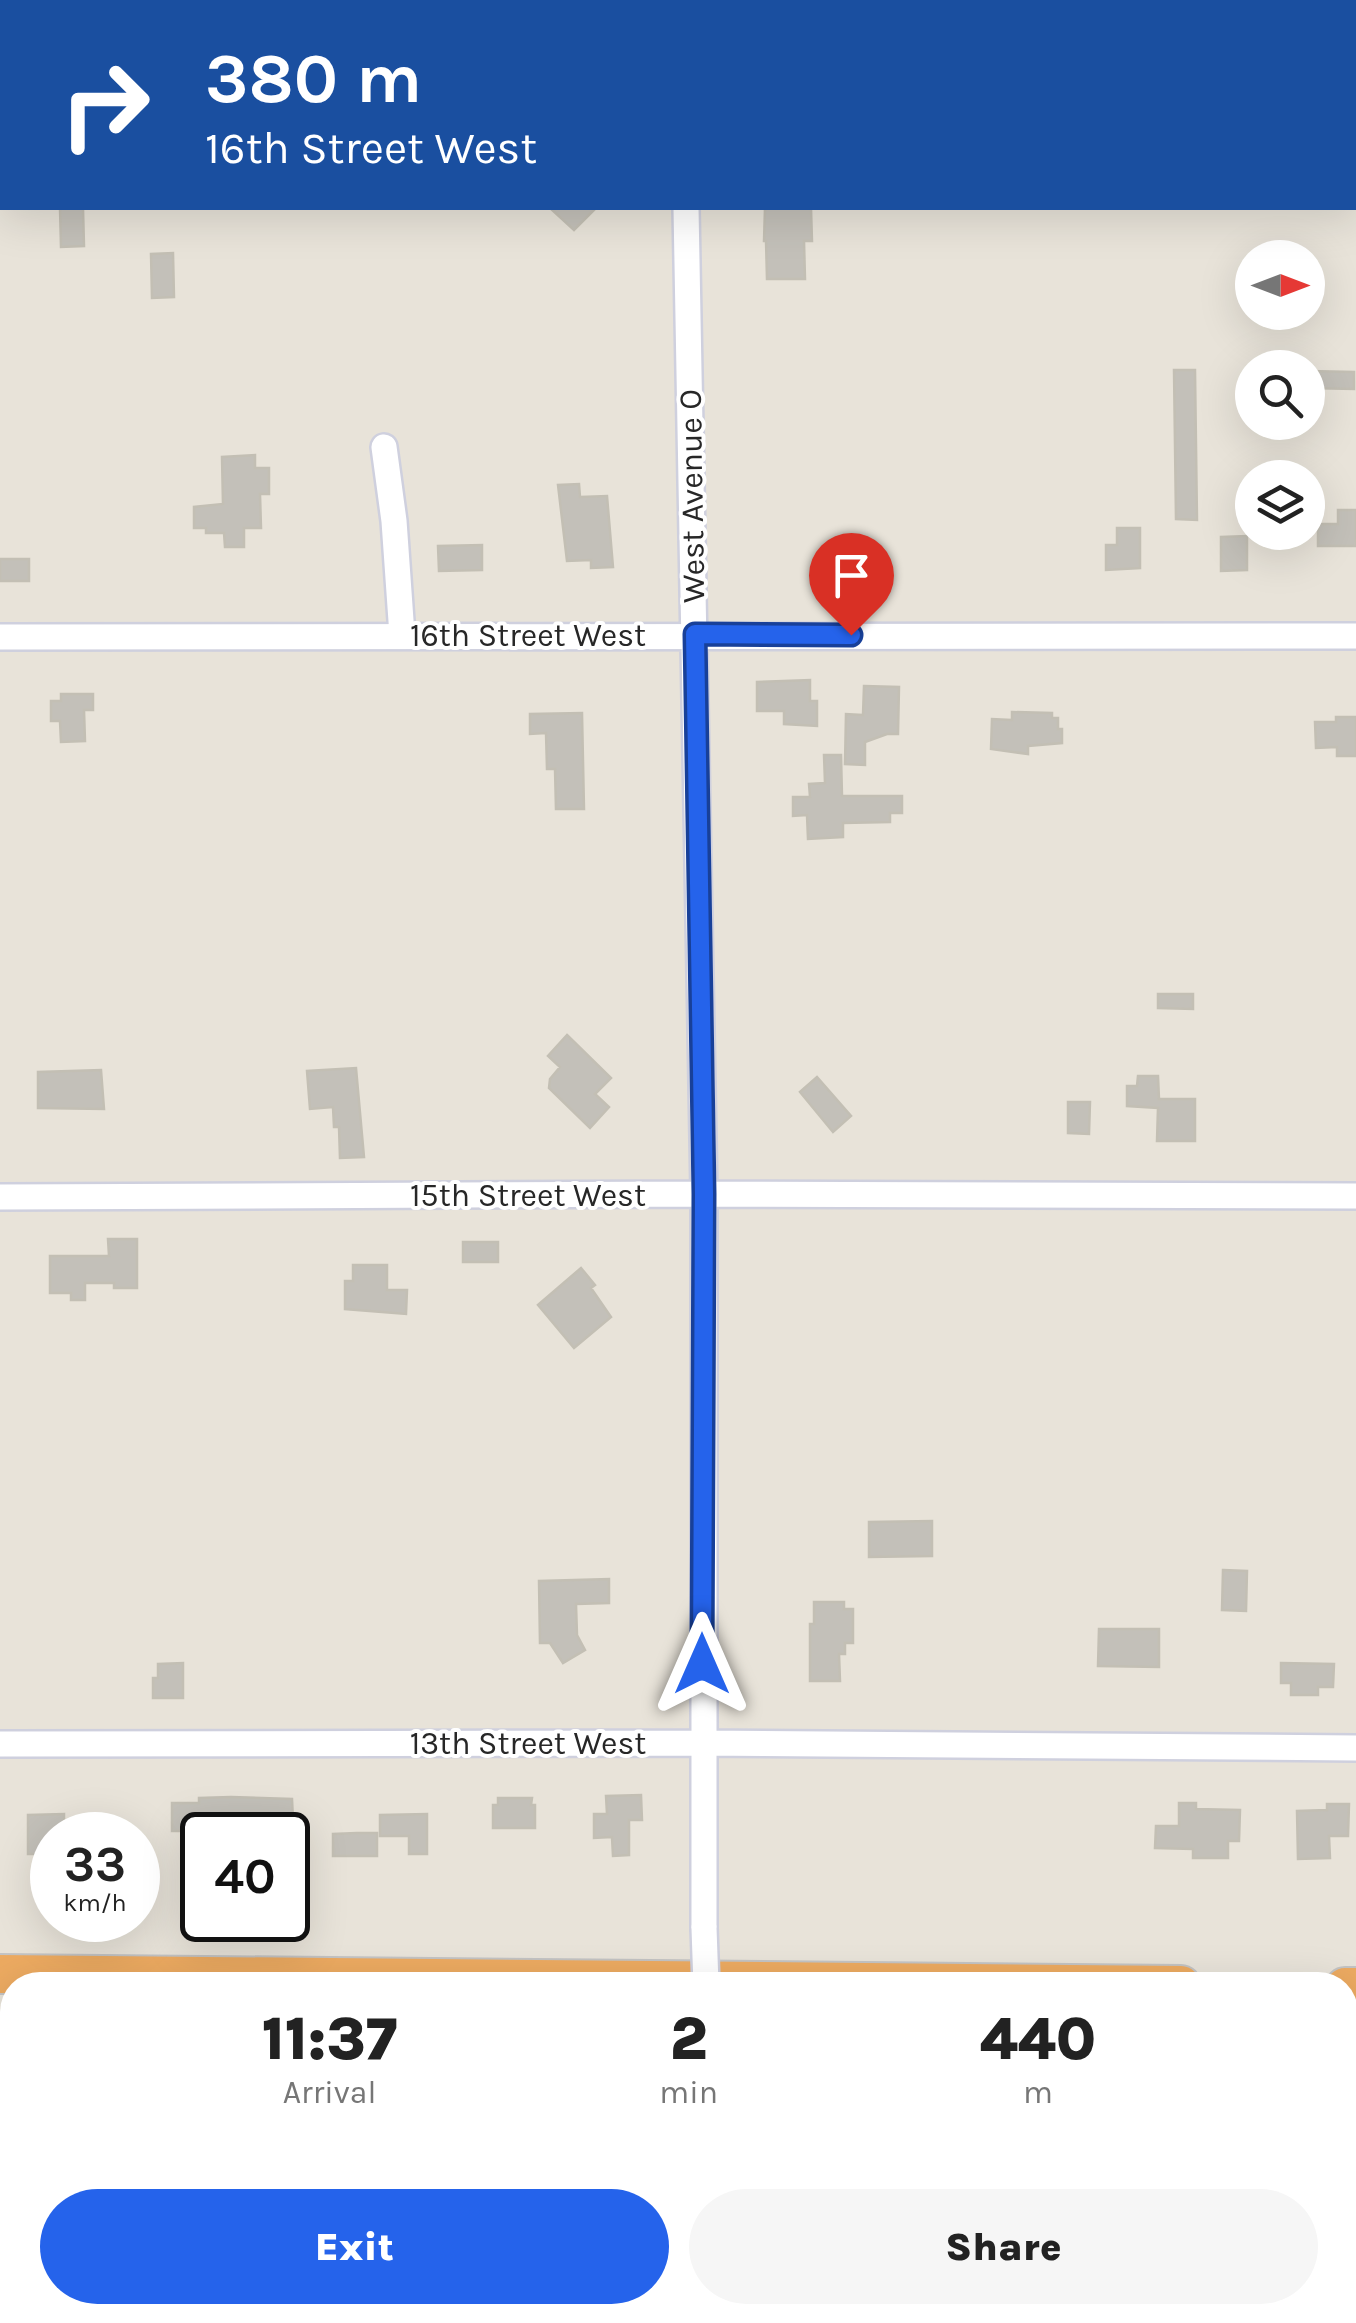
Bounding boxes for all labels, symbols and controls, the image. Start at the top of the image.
text: 380 m [205,38,422,120]
icon: right [40,40,170,170]
text: 16th Street West [205,122,537,174]
north arrow [1235,240,1325,330]
map controls [1235,240,1325,550]
button: search [1235,350,1325,440]
street label: West Avenue O [672,389,712,603]
button: layers [1235,460,1325,550]
pin [809,533,894,636]
icon: arrive [824,548,879,603]
street label: 16th Street West [410,617,646,654]
street label: 15th Street West [410,1177,646,1214]
position arrow [650,1612,754,1716]
street label: 13th Street West [410,1725,646,1762]
speed limit sign: 40 [180,1812,310,1942]
text: 33 [64,1835,126,1894]
text: km/h [63,1888,127,1917]
text: 11:37 [262,2004,397,2074]
text: 2 [670,2004,708,2074]
text: 440 [980,2004,1096,2074]
text: Arrival [283,2074,376,2111]
text: min [659,2074,718,2111]
text: m [1023,2074,1053,2111]
button: Exit [40,2189,669,2304]
button: Share [689,2189,1318,2304]

